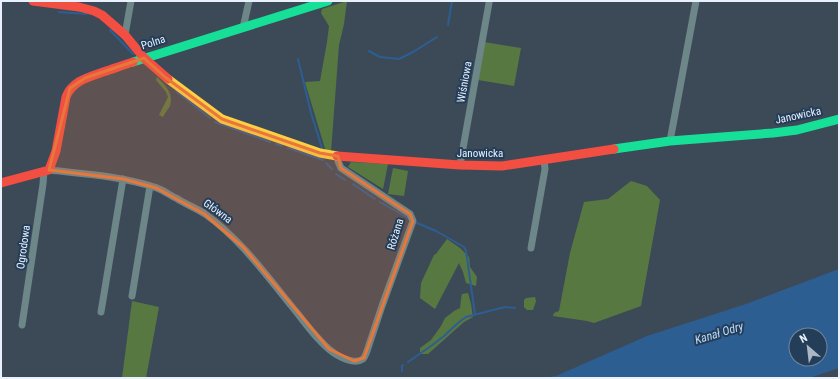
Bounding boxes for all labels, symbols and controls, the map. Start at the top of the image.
street label: Polna [139,32,167,52]
street label: Wiśniowa [454,60,475,104]
street label: Janowicka [774,104,822,127]
street label: Janowicka [457,147,503,160]
street label: Główna [201,197,235,226]
street label: Różana [385,217,406,251]
street label: Ogrodowa [14,224,33,270]
water label: Kanał Odry [693,319,746,347]
north arrow [788,327,828,367]
text: N [798,331,810,346]

